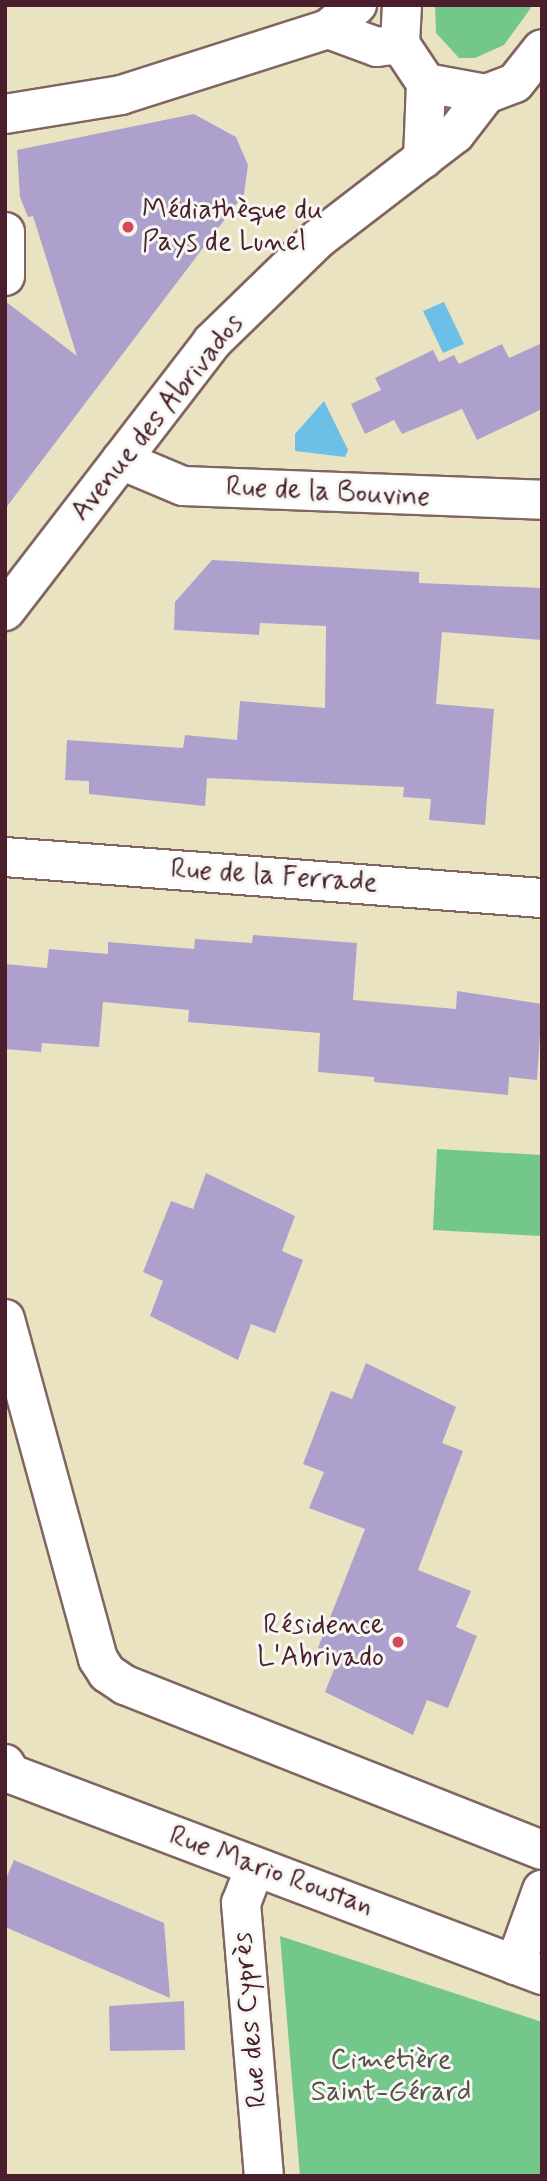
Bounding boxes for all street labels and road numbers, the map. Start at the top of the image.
street label: Avenue des Abrivados [64,307,252,529]
street label: Rue de la Bouvine [224,471,432,515]
street label: Rue de la Ferrade [171,853,377,901]
street label: Rue Mario Roustan [167,1820,375,1924]
street label: Rue des Cyprès [227,1930,275,2110]

